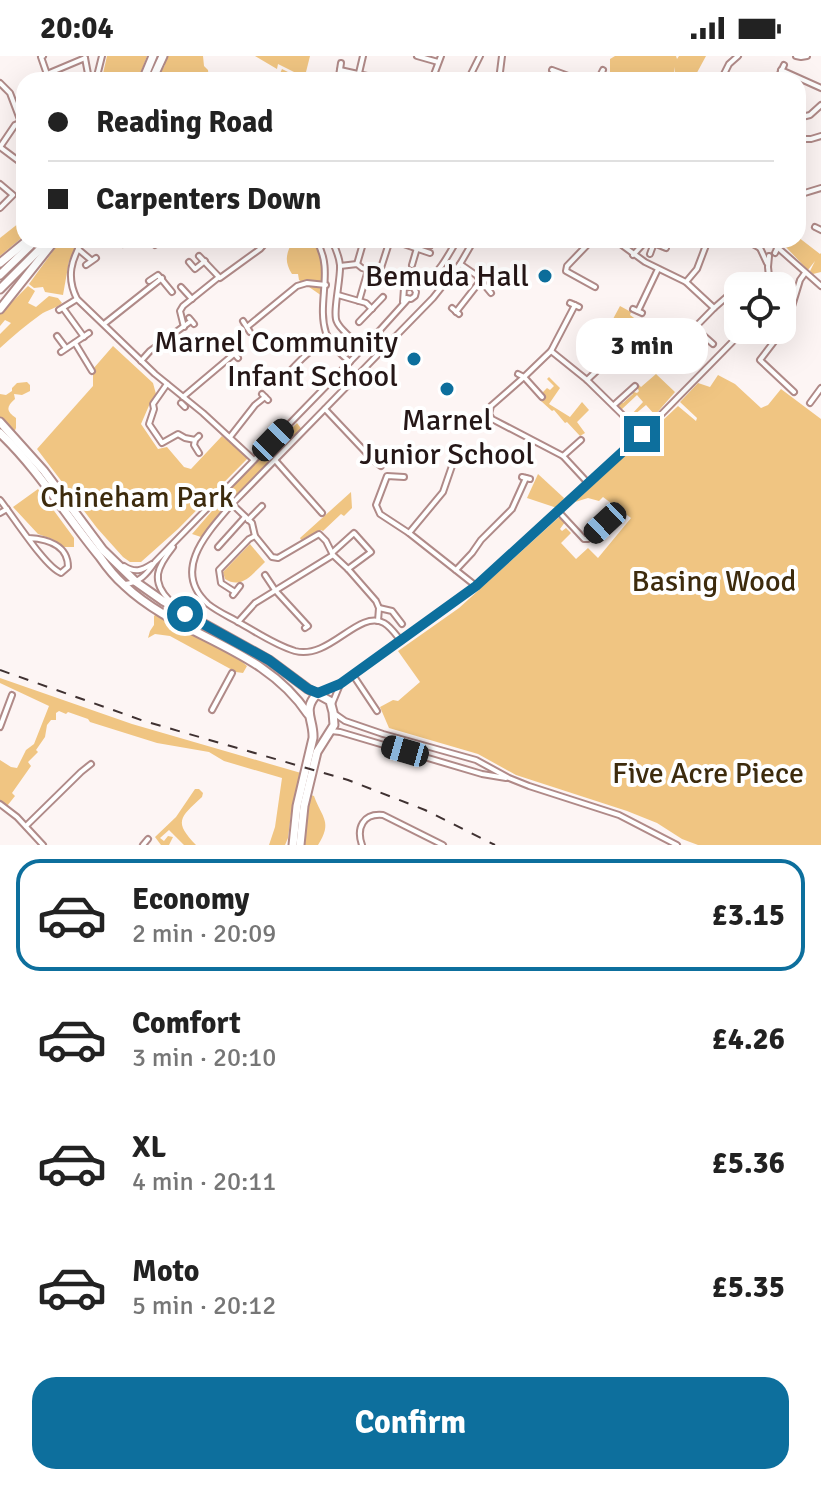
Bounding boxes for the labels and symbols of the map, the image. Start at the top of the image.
place label: Bemuda Hall [365,258,529,295]
marker: Bemuda Hall [536,267,554,285]
callout: 3 min [576,318,708,374]
place label: Marnel Community Infant School [154,324,398,395]
marker: Marnel Community Infant School [405,350,423,368]
marker: Marnel Junior School [438,380,456,398]
place label: Marnel Junior School [360,402,534,473]
car [248,414,298,466]
route end [624,416,660,452]
park label: Chineham Park [40,479,234,516]
car [579,498,631,548]
park label: Basing Wood [632,563,796,600]
route start [167,596,203,632]
car [379,733,431,769]
park label: Five Acre Piece [612,755,804,792]

